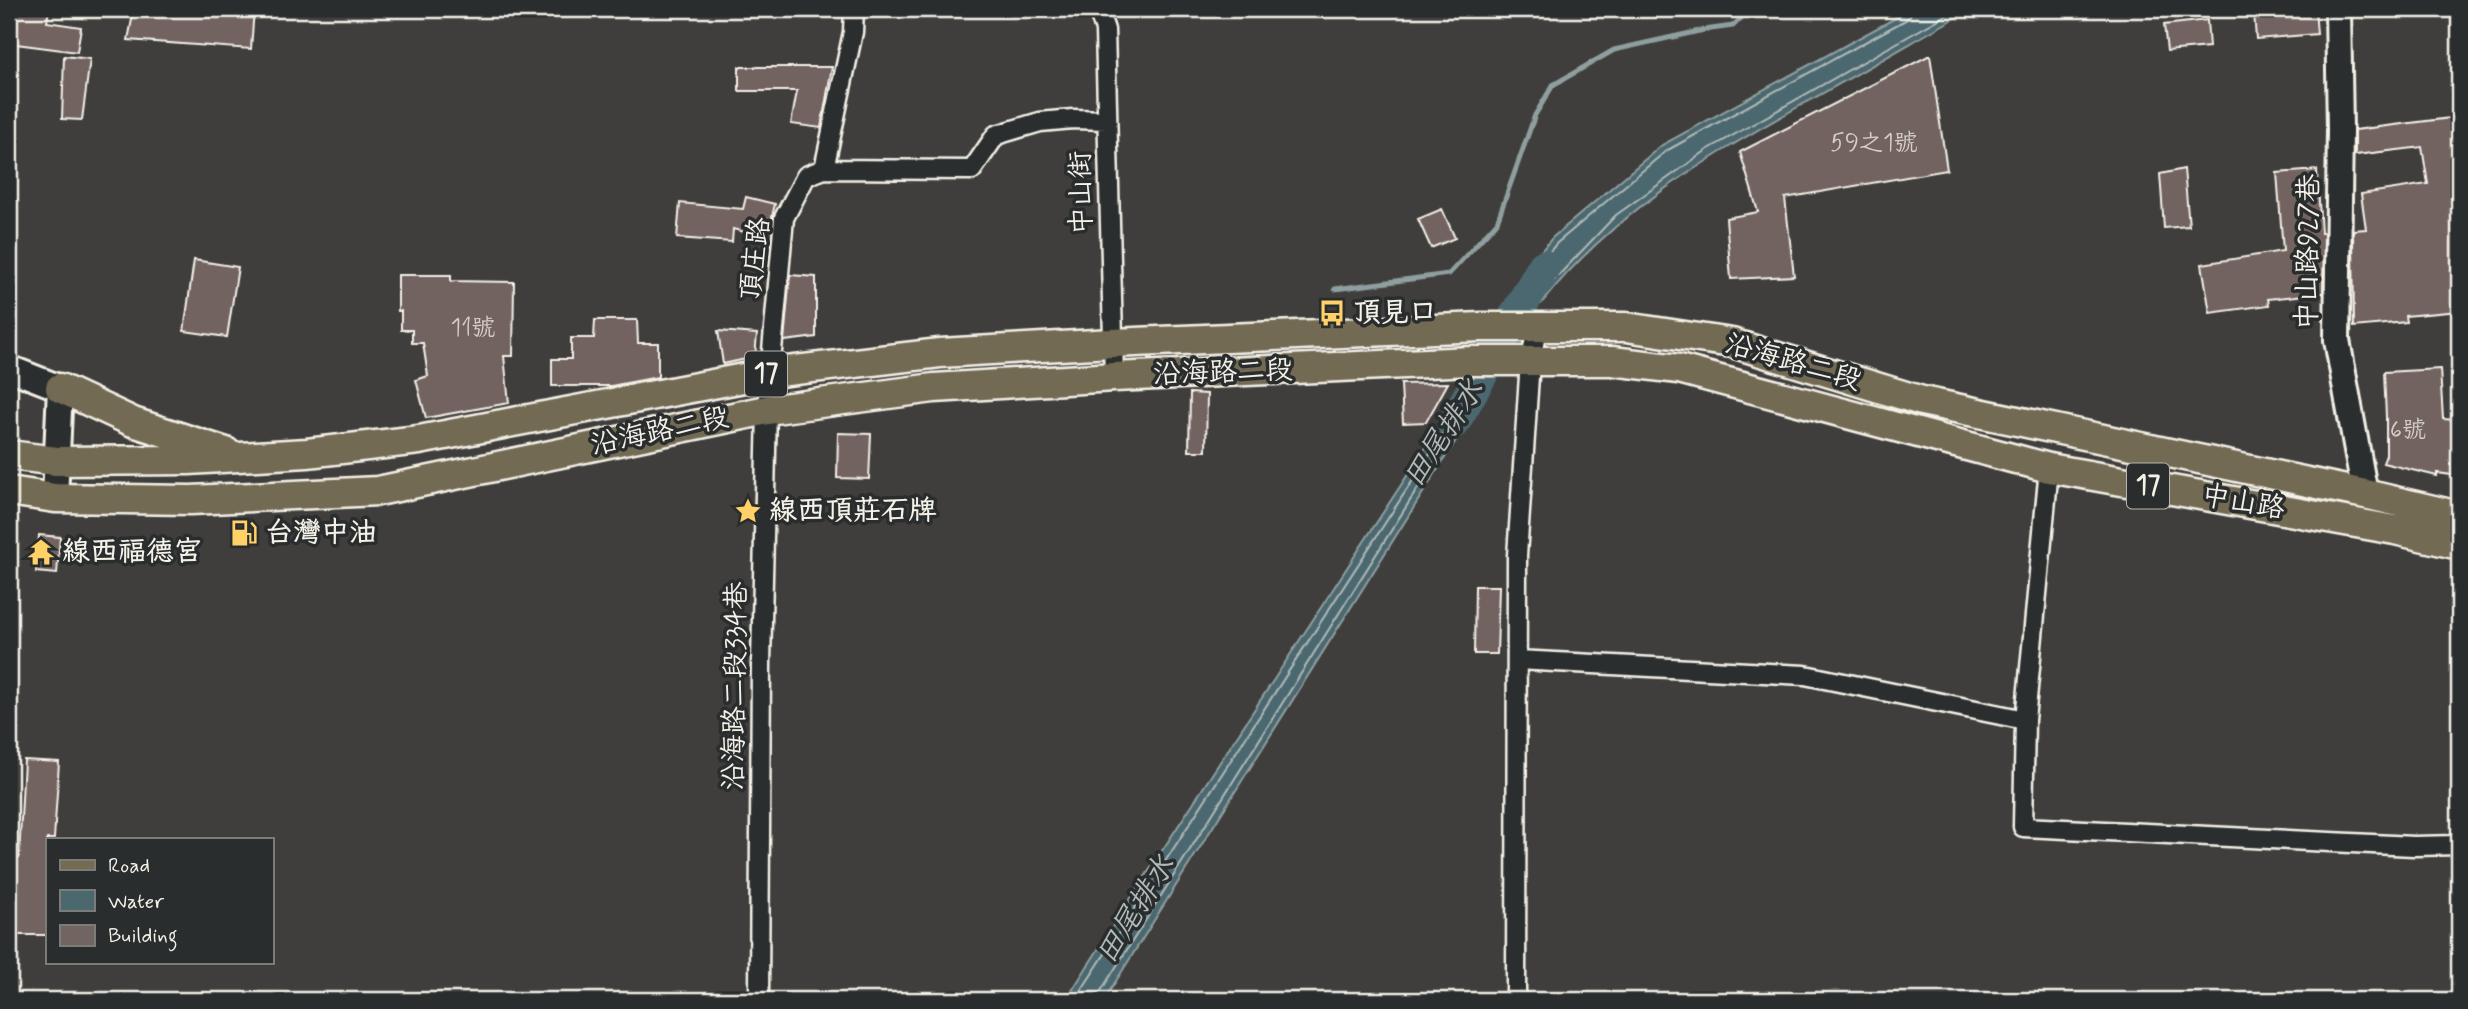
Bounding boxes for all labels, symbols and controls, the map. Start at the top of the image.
house number: 59之1號 [1830,128,1918,159]
street label: 中山街 [1063,151,1101,235]
street label: 中山路927巷 [2289,173,2329,330]
street label: 頂庄路 [733,215,779,303]
place label: 頂見口 [1353,295,1437,332]
bus stop icon: 頂見口 [1317,298,1347,328]
house number: 11號 [450,313,496,344]
street label: 沿海路二段 [1721,326,1865,400]
road number: 17 [745,352,787,396]
street label: 沿海路二段 [1152,352,1294,394]
water label: 田尾排水 [1395,372,1494,495]
street label: 沿海路二段 [588,399,732,465]
house number: 6號 [2390,415,2426,446]
road number: 17 [2127,464,2169,508]
street label: 中山路 [2198,477,2288,529]
place label: 線西頂莊石牌 [769,493,937,530]
place icon: 線西頂莊石牌 [733,496,763,526]
place label: 台灣中油 [265,515,377,552]
fuel station icon: 台灣中油 [229,518,259,548]
place label: 線西福德宮 [62,534,202,571]
temple icon: 線西福德宮 [26,537,56,567]
street label: 沿海路二段334巷 [716,580,756,791]
legend [46,838,273,964]
water label: 田尾排水 [1088,848,1185,971]
text: Road [108,852,150,880]
text: Water [108,888,164,916]
text: Building [108,922,178,952]

